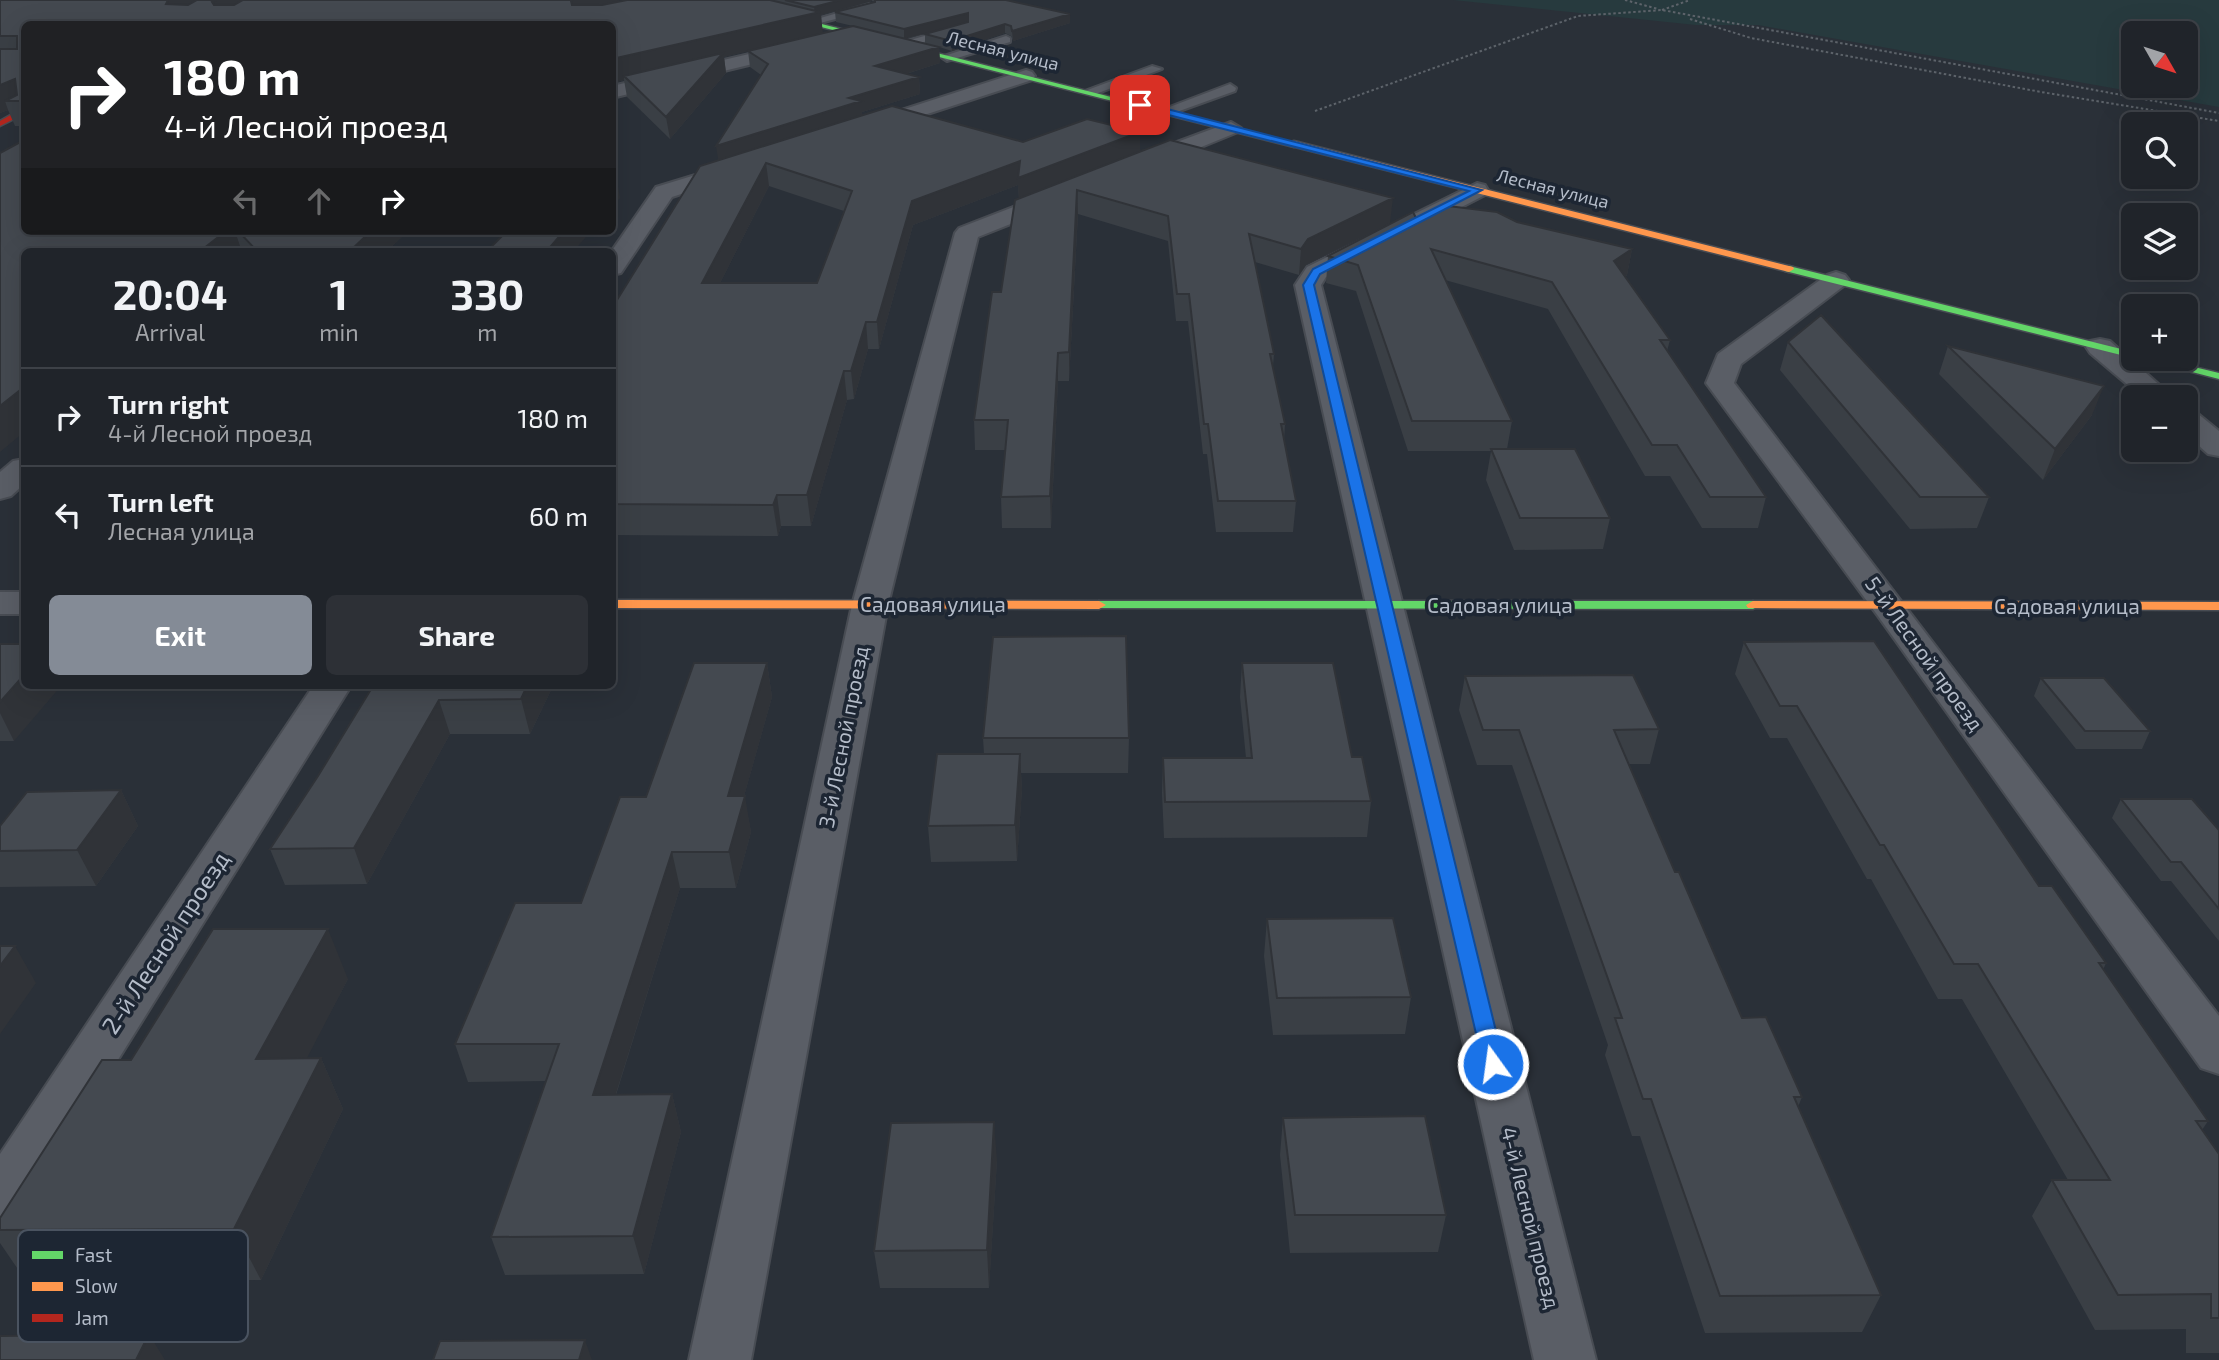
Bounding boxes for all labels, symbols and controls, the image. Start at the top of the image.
north arrow [2121,21,2198,98]
map controls [2121,21,2198,462]
street label: Лесная улица [945,25,1062,75]
text: 180 m [164,46,300,105]
icon: right [49,49,140,140]
pin [1110,75,1170,135]
icon: arrive [1121,86,1159,124]
text: 4-й Лесной проезд [164,106,448,144]
button: search [2121,112,2198,189]
street label: Лесная улица [1495,163,1612,213]
icon: left [227,182,265,220]
icon: ahead [300,182,338,220]
icon: right [373,182,411,220]
button: layers [2121,203,2198,280]
text: 20:04 [113,268,228,318]
text: 1 [330,268,348,318]
text: 330 [450,268,524,318]
button: + [2121,294,2198,371]
text: Arrival [135,318,205,346]
text: min [319,318,359,346]
text: m [477,318,497,346]
button: − [2121,385,2198,462]
text: Turn right [108,388,229,419]
icon: right [49,398,87,436]
text: 180 m [518,402,588,433]
text: 4-й Лесной проезд [108,419,312,447]
text: Turn left [108,486,214,517]
icon: left [49,496,87,534]
text: 60 m [529,500,588,531]
text: Лесная улица [108,517,255,545]
street label: 5-й Лесной проезд [1861,571,1990,735]
street label: Садовая улица [860,591,1006,617]
street label: Садовая улица [1427,592,1573,618]
street label: Садовая улица [1994,593,2140,619]
button: Exit [49,595,312,675]
button: Share [326,595,588,675]
street label: 3-й Лесной проезд [813,644,872,830]
street label: 2-й Лесной проезд [95,846,235,1039]
position arrow [1456,1027,1530,1101]
street label: 4-й Лесной проезд [1497,1124,1566,1311]
legend [18,1230,248,1342]
text: Fast [75,1243,112,1266]
text: Slow [75,1274,118,1297]
text: Jam [75,1306,109,1329]

